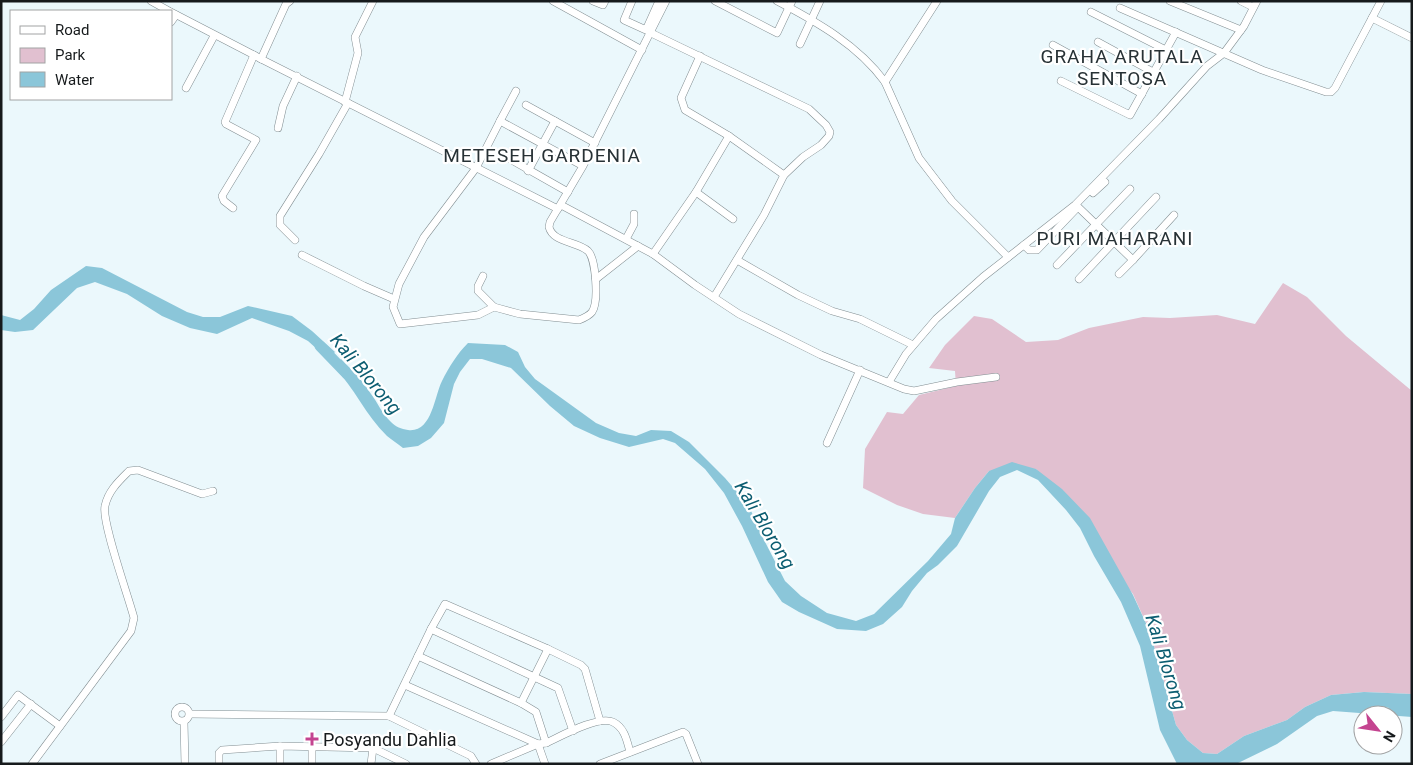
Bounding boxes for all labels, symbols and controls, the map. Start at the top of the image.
legend [10,10,172,100]
text: Road [55,21,89,39]
district label: GRAHA ARUTALA SENTOSA [1040,45,1204,90]
text: Park [55,46,86,64]
text: Water [55,71,94,89]
district label: METESEH GARDENIA [443,144,641,167]
district label: PURI MAHARANI [1037,227,1193,250]
water label: Kali Blorong [325,329,407,419]
water label: Kali Blorong [730,477,800,573]
water label: Kali Blorong [1141,611,1191,713]
north arrow [1353,705,1403,755]
text: N [1380,728,1399,745]
place label: Posyandu Dahlia [323,729,457,750]
marker: Posyandu Dahlia [305,732,319,746]

